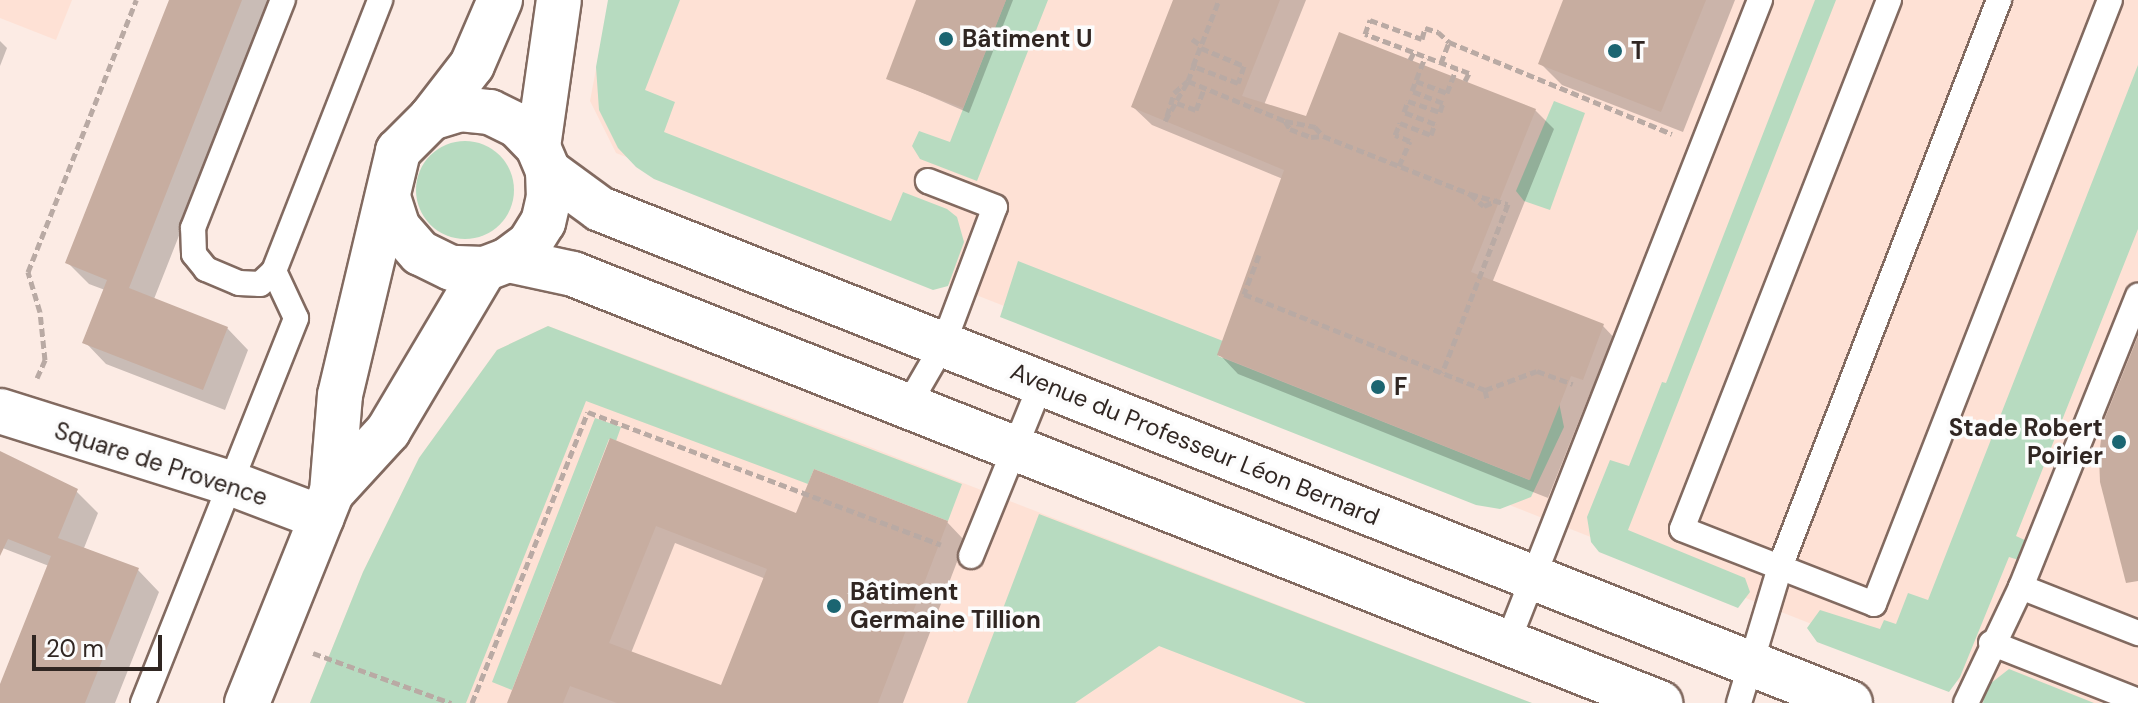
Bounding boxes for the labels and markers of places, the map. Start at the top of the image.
place label: Bâtiment U [962,25,1093,53]
marker: Bâtiment U [937,30,955,48]
place label: T [1631,37,1645,65]
marker: T [1606,42,1624,60]
place label: F [1394,373,1407,401]
marker: F [1369,378,1387,396]
place label: Stade Robert Poirier [1949,414,2103,470]
marker: Stade Robert Poirier [2110,433,2128,451]
place label: Bâtiment Germaine Tillion [850,578,1041,634]
marker: Bâtiment Germaine Tillion [825,597,843,615]

